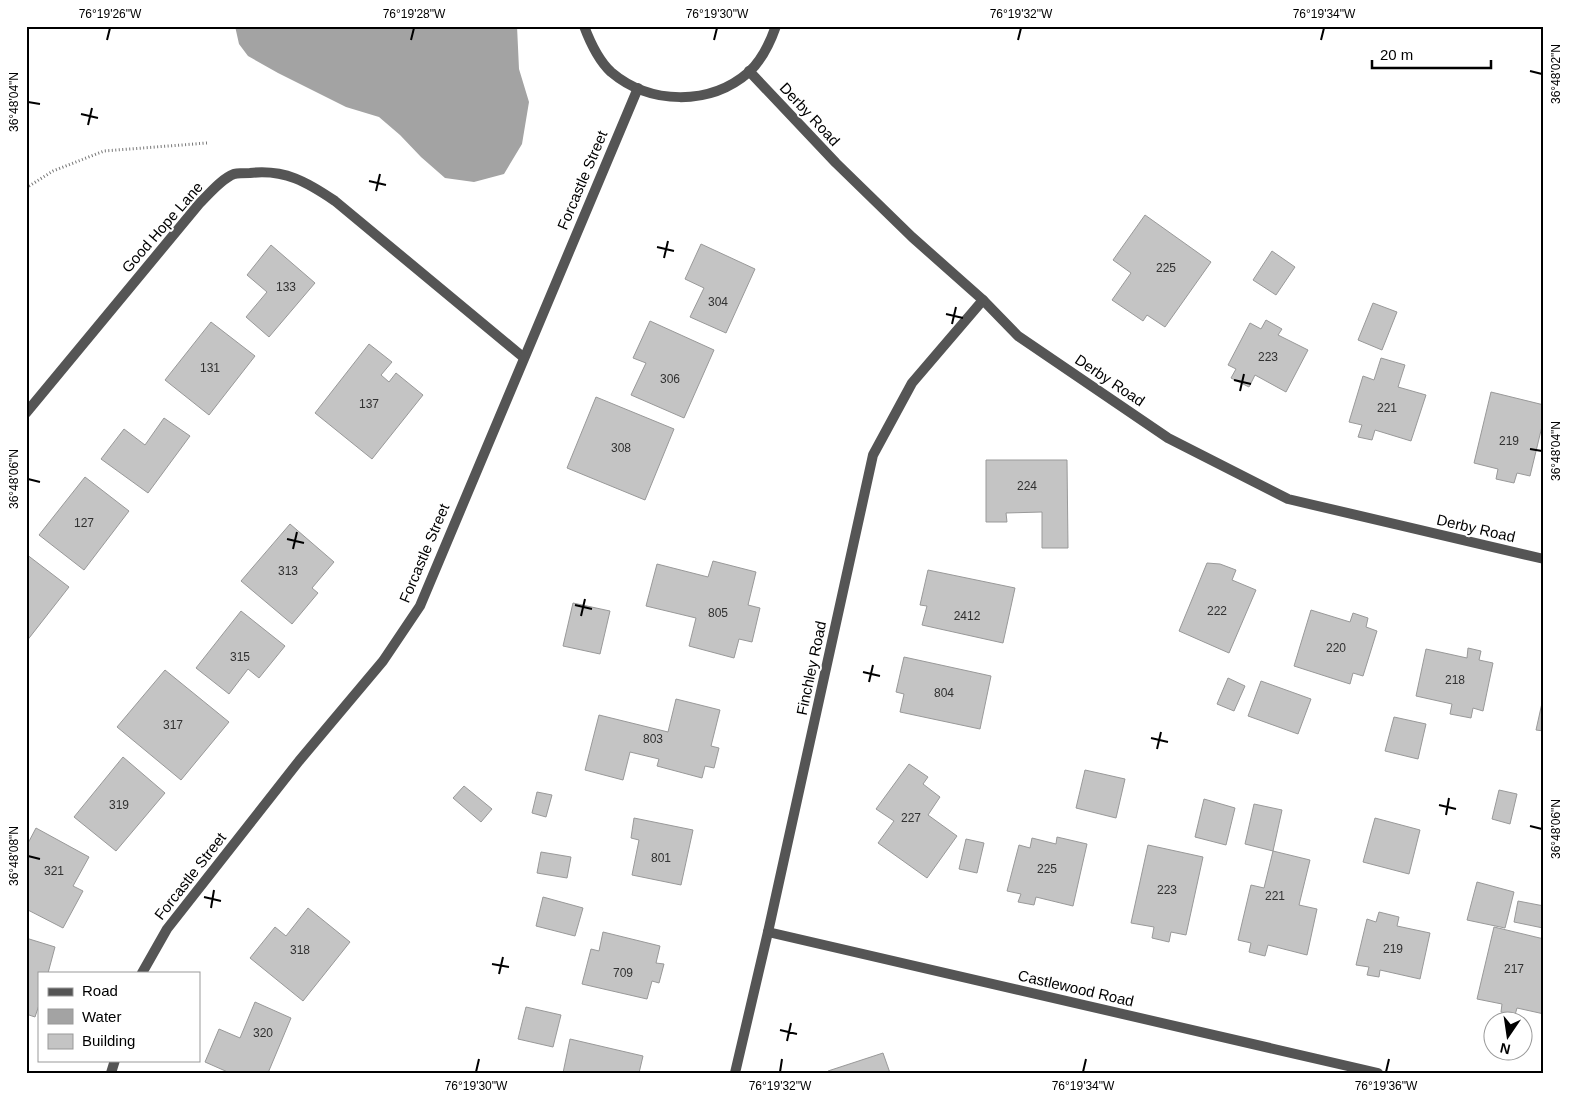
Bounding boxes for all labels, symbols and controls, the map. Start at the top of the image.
text: 76°19'26"W [79,7,142,21]
text: 76°19'28"W [383,7,446,21]
text: 76°19'30"W [686,7,749,21]
text: 76°19'32"W [990,7,1053,21]
text: 76°19'34"W [1293,7,1356,21]
scale bar [1372,38,1491,70]
text: 36°48'02"N [1549,44,1563,104]
text: 20 m [1380,46,1413,63]
text: 36°48'04"N [7,72,21,132]
street label: Derby Road [776,79,844,149]
street label: Forcastle Street [553,127,611,232]
street label: Good Hope Lane [118,178,206,276]
house number: 225 [1156,261,1176,275]
house number: 133 [276,280,296,294]
house number: 304 [708,295,728,309]
house number: 223 [1258,350,1278,364]
street label: Derby Road [1072,351,1148,409]
house number: 131 [200,361,220,375]
house number: 306 [660,372,680,386]
house number: 137 [359,397,379,411]
house number: 221 [1377,401,1397,415]
text: 36°48'04"N [1549,421,1563,481]
house number: 219 [1499,434,1519,448]
house number: 308 [611,441,631,455]
text: 36°48'06"N [7,449,21,509]
house number: 224 [1017,479,1037,493]
street label: Forcastle Street [395,500,453,605]
street label: Derby Road [1435,511,1517,545]
house number: 127 [74,516,94,530]
house number: 313 [278,564,298,578]
house number: 222 [1207,604,1227,618]
house number: 805 [708,606,728,620]
house number: 2412 [954,609,981,623]
street label: Finchley Road [793,619,829,717]
house number: 220 [1326,641,1346,655]
house number: 315 [230,650,250,664]
house number: 218 [1445,673,1465,687]
house number: 804 [934,686,954,700]
house number: 317 [163,718,183,732]
house number: 803 [643,732,663,746]
house number: 319 [109,798,129,812]
text: 36°48'06"N [1549,799,1563,859]
house number: 227 [901,811,921,825]
text: 36°48'08"N [7,826,21,886]
street label: Forcastle Street [151,828,230,923]
house number: 801 [651,851,671,865]
house number: 225 [1037,862,1057,876]
house number: 321 [44,864,64,878]
house number: 223 [1157,883,1177,897]
house number: 221 [1265,889,1285,903]
house number: 219 [1383,942,1403,956]
house number: 318 [290,943,310,957]
house number: 217 [1504,962,1524,976]
house number: 709 [613,966,633,980]
street label: Castlewood Road [1016,966,1136,1010]
legend [38,972,200,1062]
text: Road [82,982,118,999]
text: Water [82,1008,121,1025]
north arrow [1482,1012,1532,1062]
house number: 320 [253,1026,273,1040]
text: Building [82,1032,135,1049]
text: N [1498,1040,1512,1058]
text: 76°19'30"W [445,1079,508,1093]
text: 76°19'32"W [749,1079,812,1093]
text: 76°19'34"W [1052,1079,1115,1093]
text: 76°19'36"W [1355,1079,1418,1093]

